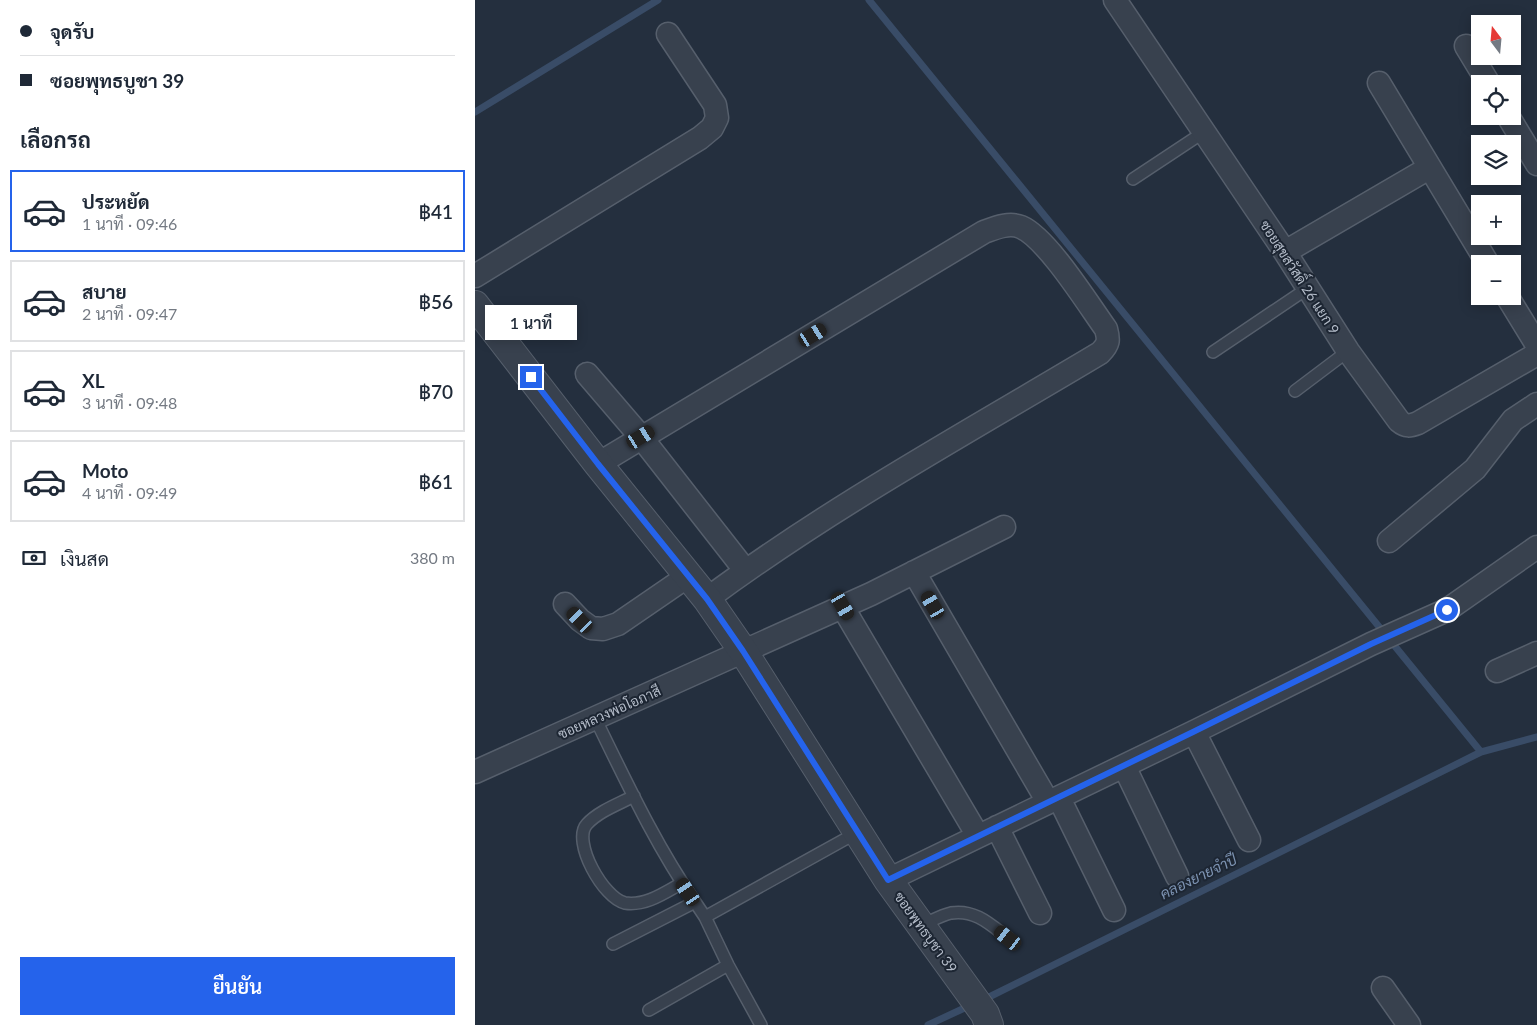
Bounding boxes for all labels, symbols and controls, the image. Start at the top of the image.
north arrow [1471,15,1521,65]
map controls [1471,15,1521,305]
text: จุดรับ [50,20,94,43]
text: ซอยพุทธบูชา 39 [50,69,184,92]
button: locate [1471,75,1521,125]
text: เลือกรถ [20,126,91,153]
button: layers [1471,135,1521,185]
icon: car [22,189,67,234]
text: ประหยัด [82,190,150,213]
button: + [1471,195,1521,245]
text: ฿41 [418,200,453,223]
text: 1 นาที · 09:46 [82,214,177,233]
street label: ซอยสุขสวัสดิ์ 26 แยก 9 [1255,215,1346,338]
button: − [1471,255,1521,305]
icon: car [22,279,67,324]
text: สบาย [82,280,127,303]
text: ฿56 [418,290,453,313]
text: 2 นาที · 09:47 [82,304,177,323]
callout: 1 นาที [485,304,577,340]
text: 1 นาที [510,313,552,332]
car [796,321,829,349]
route end [520,366,542,388]
icon: car [22,369,67,414]
text: XL [82,369,105,392]
text: ฿70 [418,380,453,403]
text: 3 นาที · 09:48 [82,393,177,412]
car [624,423,657,451]
icon: car [22,459,67,504]
text: Moto [82,459,128,482]
text: ฿61 [418,470,453,493]
text: 4 นาที · 09:49 [82,483,177,502]
icon: cash [20,544,48,572]
text: เงินสด [60,547,109,570]
text: 380 m [410,548,455,567]
car [919,588,946,622]
car [829,589,856,623]
route start [1436,599,1458,621]
car [564,604,595,636]
street label: ซอยหลวงพ่อโอภาสี [555,682,663,742]
water label: คลองยายจำปี [1157,849,1240,902]
car [673,875,702,909]
street label: ซอยพุทธบูชา 39 [889,888,961,977]
car [991,923,1024,953]
button: ยืนยัน [20,957,455,1015]

